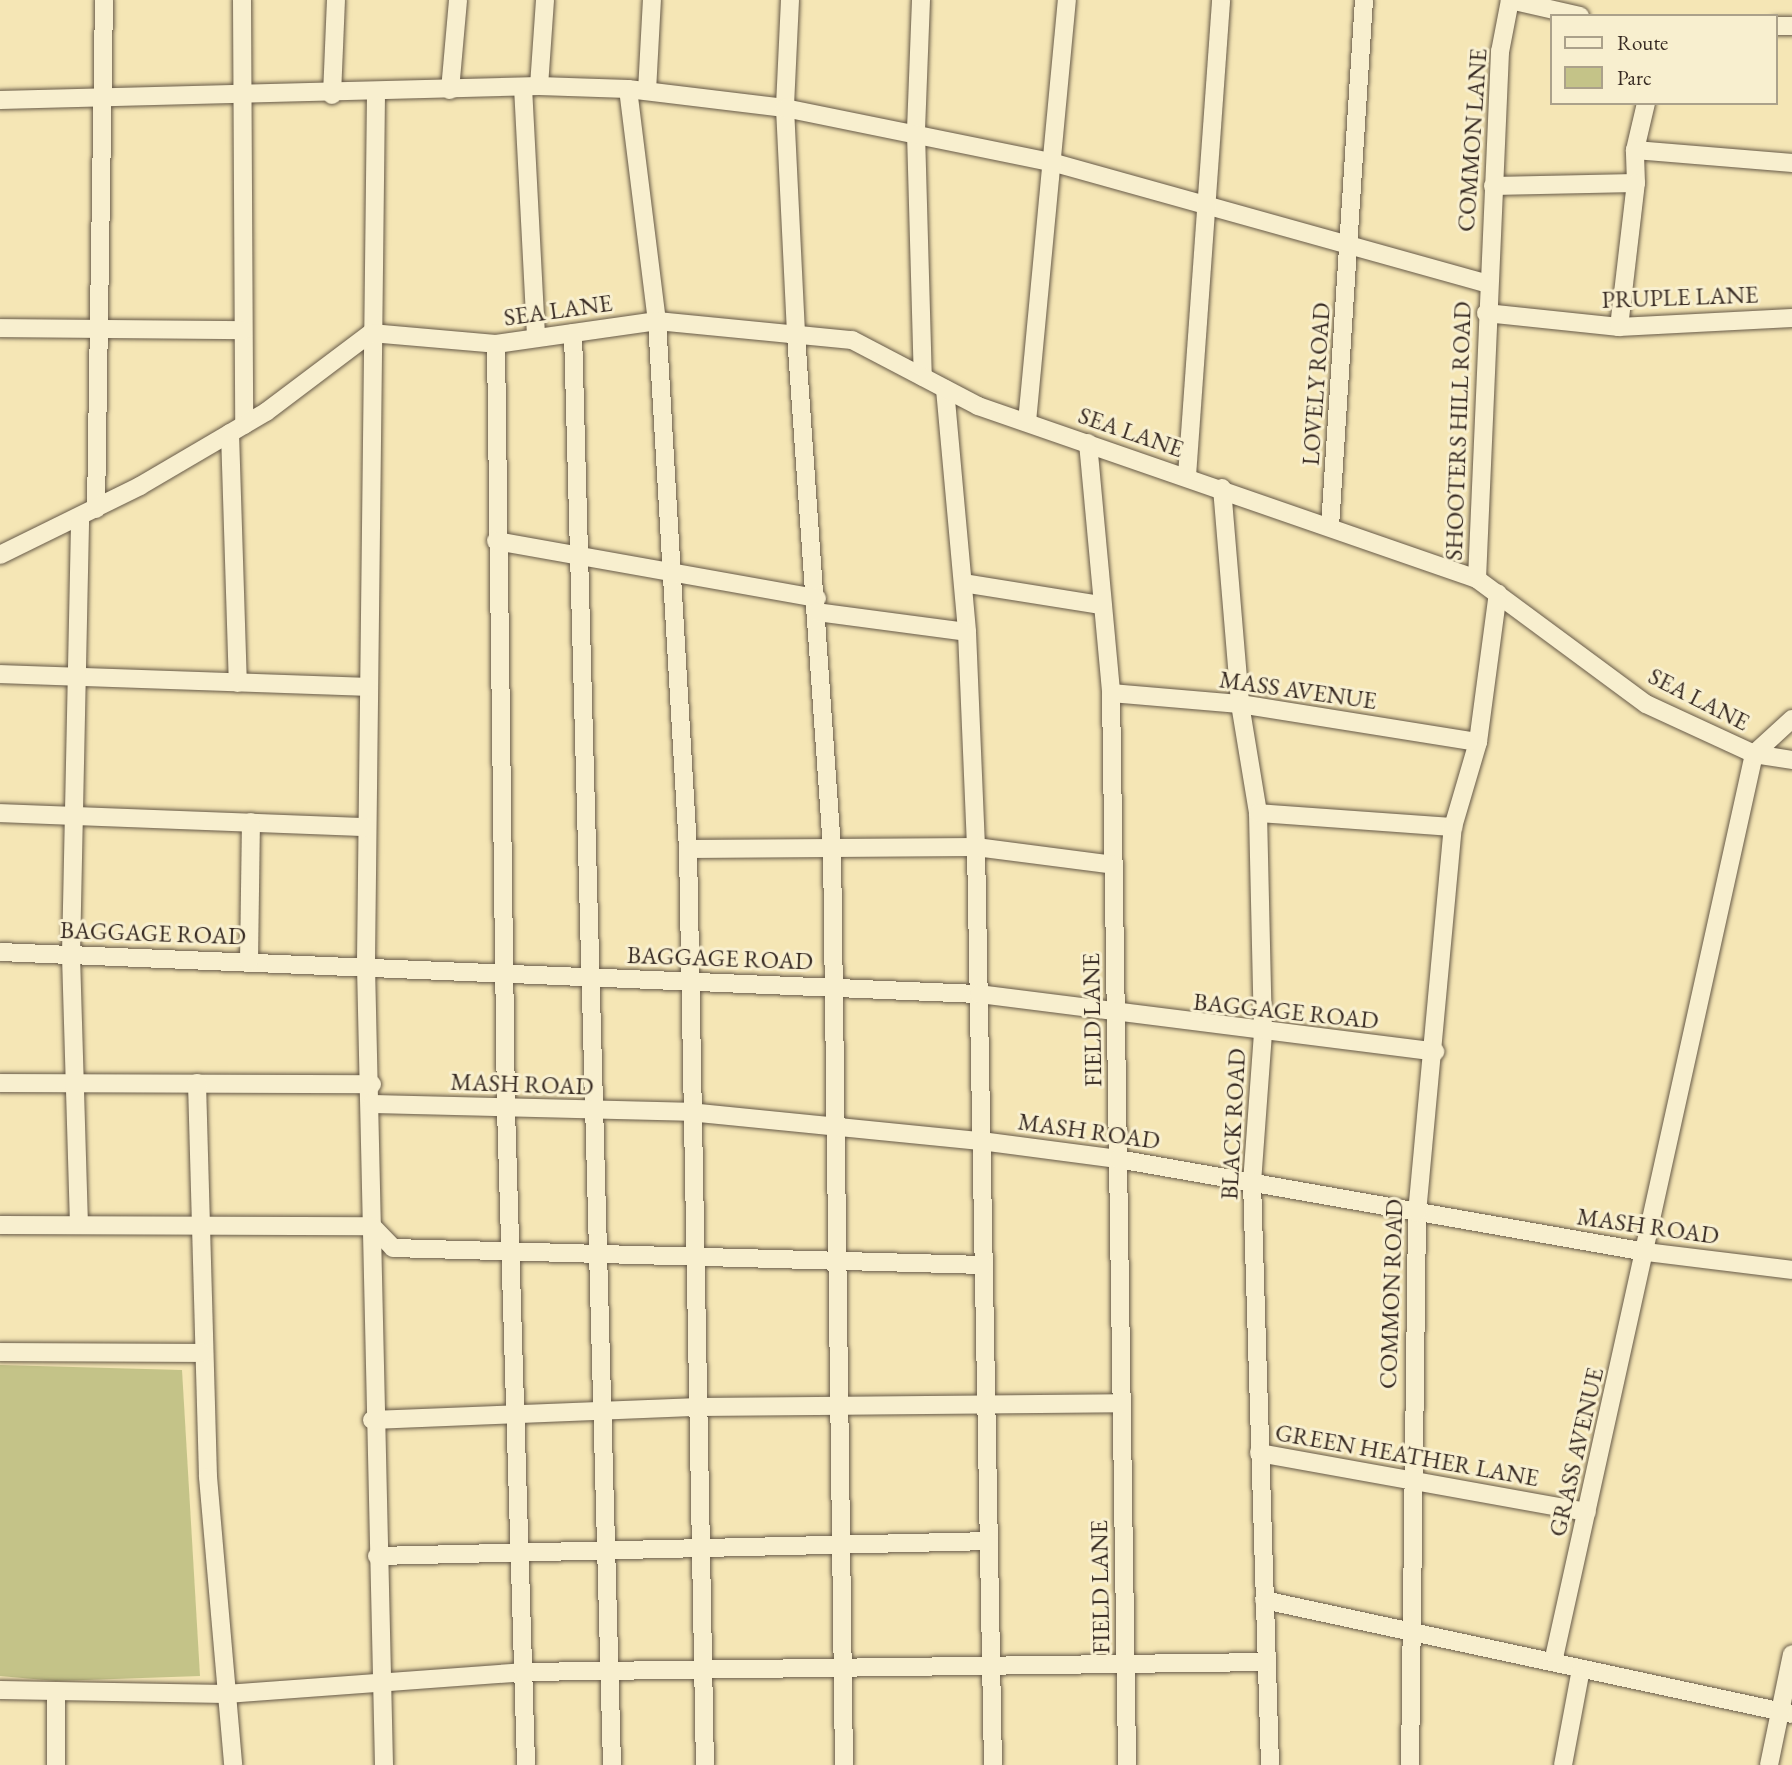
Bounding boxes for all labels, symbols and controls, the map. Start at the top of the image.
legend [1550,14,1778,105]
text: Route [1617,29,1668,56]
street label: COMMON LANE [1451,47,1493,233]
text: Parc [1617,64,1651,91]
street label: PRUPLE LANE [1601,280,1759,314]
street label: SEA LANE [502,288,614,332]
street label: SHOOTERS HILL ROAD [1439,301,1477,561]
street label: LOVELY ROAD [1296,302,1336,466]
street label: SEA LANE [1075,401,1187,463]
street label: SEA LANE [1644,661,1754,737]
street label: MASS AVENUE [1218,665,1378,715]
street label: BAGGAGE ROAD [60,915,246,951]
street label: BAGGAGE ROAD [627,940,813,976]
street label: FIELD LANE [1076,953,1108,1087]
street label: BAGGAGE ROAD [1192,987,1380,1035]
street label: BLACK ROAD [1215,1048,1251,1200]
street label: MASH ROAD [450,1067,594,1101]
street label: MASH ROAD [1016,1107,1162,1155]
street label: COMMON ROAD [1373,1198,1409,1390]
street label: MASH ROAD [1575,1202,1721,1250]
street label: GRASS AVENUE [1543,1365,1609,1539]
street label: GREEN HEATHER LANE [1273,1418,1541,1492]
street label: FIELD LANE [1084,1520,1116,1654]

